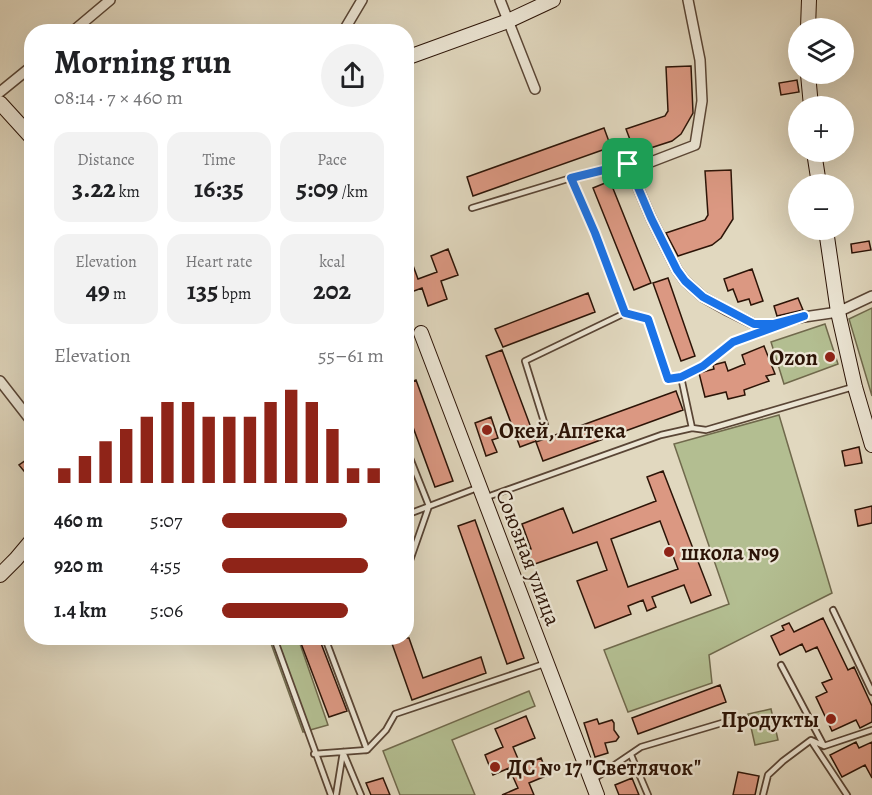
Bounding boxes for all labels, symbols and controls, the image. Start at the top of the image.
map controls [788,18,854,240]
button: layers [788,18,854,84]
text: Morning run [54,39,231,84]
button: share [321,44,384,107]
text: 08:14 · 7 × 460 m [54,84,183,111]
button: + [788,96,854,162]
pin [602,138,653,189]
icon: arrive [611,147,644,180]
text: Distance [77,149,135,171]
text: Time [202,149,236,171]
text: Pace [317,149,347,171]
text: 3.22 [72,171,116,206]
text: 16:35 [194,171,244,206]
text: 5:09 [296,171,338,206]
button: − [788,174,854,240]
text: km [116,181,140,203]
text: /km [338,181,368,203]
text: Elevation [75,251,137,273]
text: Heart rate [186,251,252,273]
text: kcal [319,251,345,273]
text: 49 [86,273,110,308]
text: 135 [187,273,218,308]
text: 202 [313,273,351,308]
text: m [110,283,126,305]
text: bpm [218,283,251,305]
text: Elevation [54,342,131,369]
text: 55–61 m [318,342,384,369]
place label: Ozon [769,343,818,373]
marker: Ozon [823,350,837,364]
place label: Окей, Аптека [499,416,627,446]
marker: Окей, Аптека [480,423,494,437]
street label: Союзная улица [488,485,568,631]
text: 460 m [54,507,103,534]
text: 5:07 [150,507,182,534]
place label: школа №9 [681,538,779,568]
marker: школа №9 [662,545,676,559]
text: 920 m [54,552,103,579]
text: 4:55 [150,552,181,579]
text: 1.4 km [54,597,107,624]
text: 5:06 [150,597,183,624]
place label: Продукты [721,705,819,735]
marker: Продукты [824,712,838,726]
place label: ДС № 17 "Светлячок" [507,753,701,783]
marker: ДС № 17 "Светлячок" [488,760,502,774]

